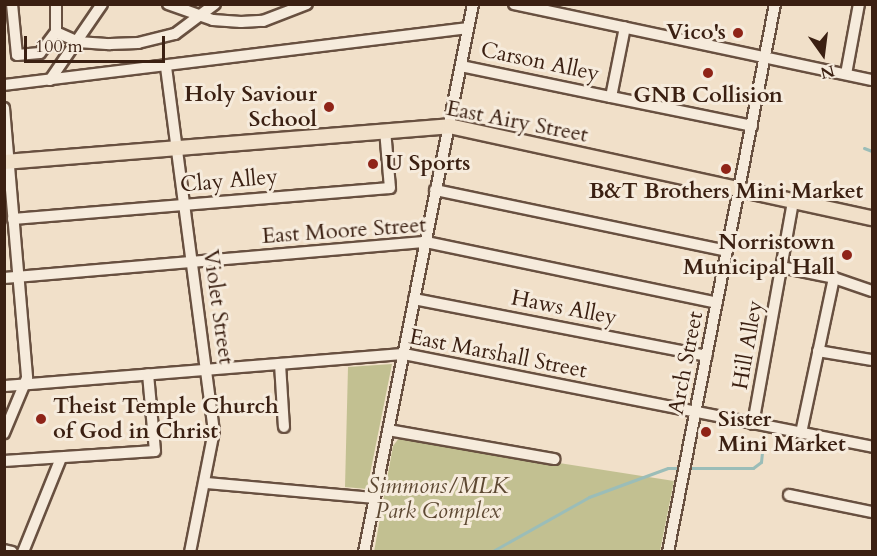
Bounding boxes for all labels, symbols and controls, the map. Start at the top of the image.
place label: Vico's [666,20,726,46]
scale bar [27,24,168,62]
north arrow [793,24,853,84]
marker: Vico's [731,26,745,40]
text: 100 m [35,34,83,59]
street label: Carson Alley [478,37,602,87]
text: N [818,59,837,84]
marker: GNB Collision [701,66,715,80]
place label: Holy Saviour School [184,81,317,132]
place label: GNB Collision [633,83,783,109]
street label: East Airy Street [444,95,590,149]
marker: Holy Saviour School [322,100,336,114]
place label: U Sports [385,151,470,177]
marker: U Sports [366,157,380,171]
marker: B&T Brothers Mini Market [719,162,733,176]
street label: Clay Alley [179,164,279,198]
place label: B&T Brothers Mini Market [589,179,863,205]
street label: East Moore Street [261,212,427,250]
place label: Norristown Municipal Hall [683,229,835,280]
street label: Violet Street [197,248,239,366]
marker: Norristown Municipal Hall [840,248,854,262]
street label: Haws Alley [509,285,619,331]
street label: Hill Alley [727,298,769,392]
street label: Arch Street [663,309,709,417]
street label: East Marshall Street [407,324,589,384]
place label: Theist Temple Church of God in Christ [53,393,279,445]
place label: Sister Mini Market [718,406,846,458]
marker: Theist Temple Church of God in Christ [34,412,48,426]
marker: Sister Mini Market [699,425,713,439]
park label: Simmons/MLK Park Complex [367,473,509,524]

